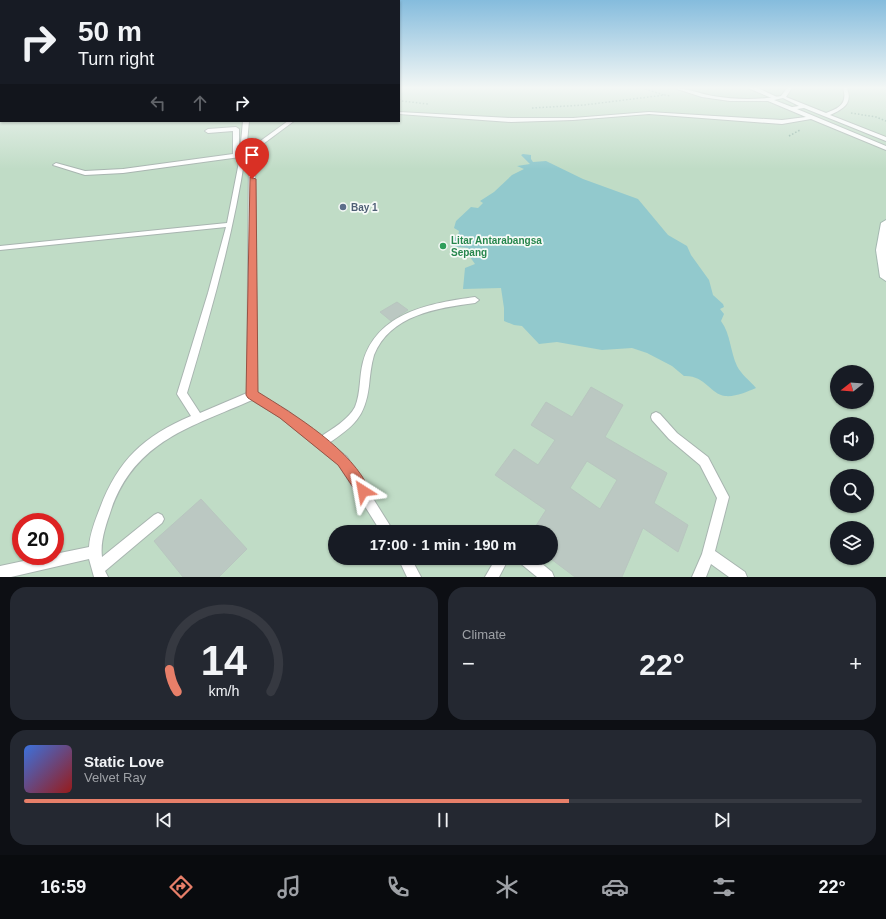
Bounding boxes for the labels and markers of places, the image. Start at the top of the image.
pin [235,138,269,179]
marker: Bay 1 [338,202,348,212]
place label: Bay 1 [351,202,378,213]
place label: Litar Antarabangsa Sepang [451,235,542,258]
marker: Litar Antarabangsa Sepang [438,241,448,251]

